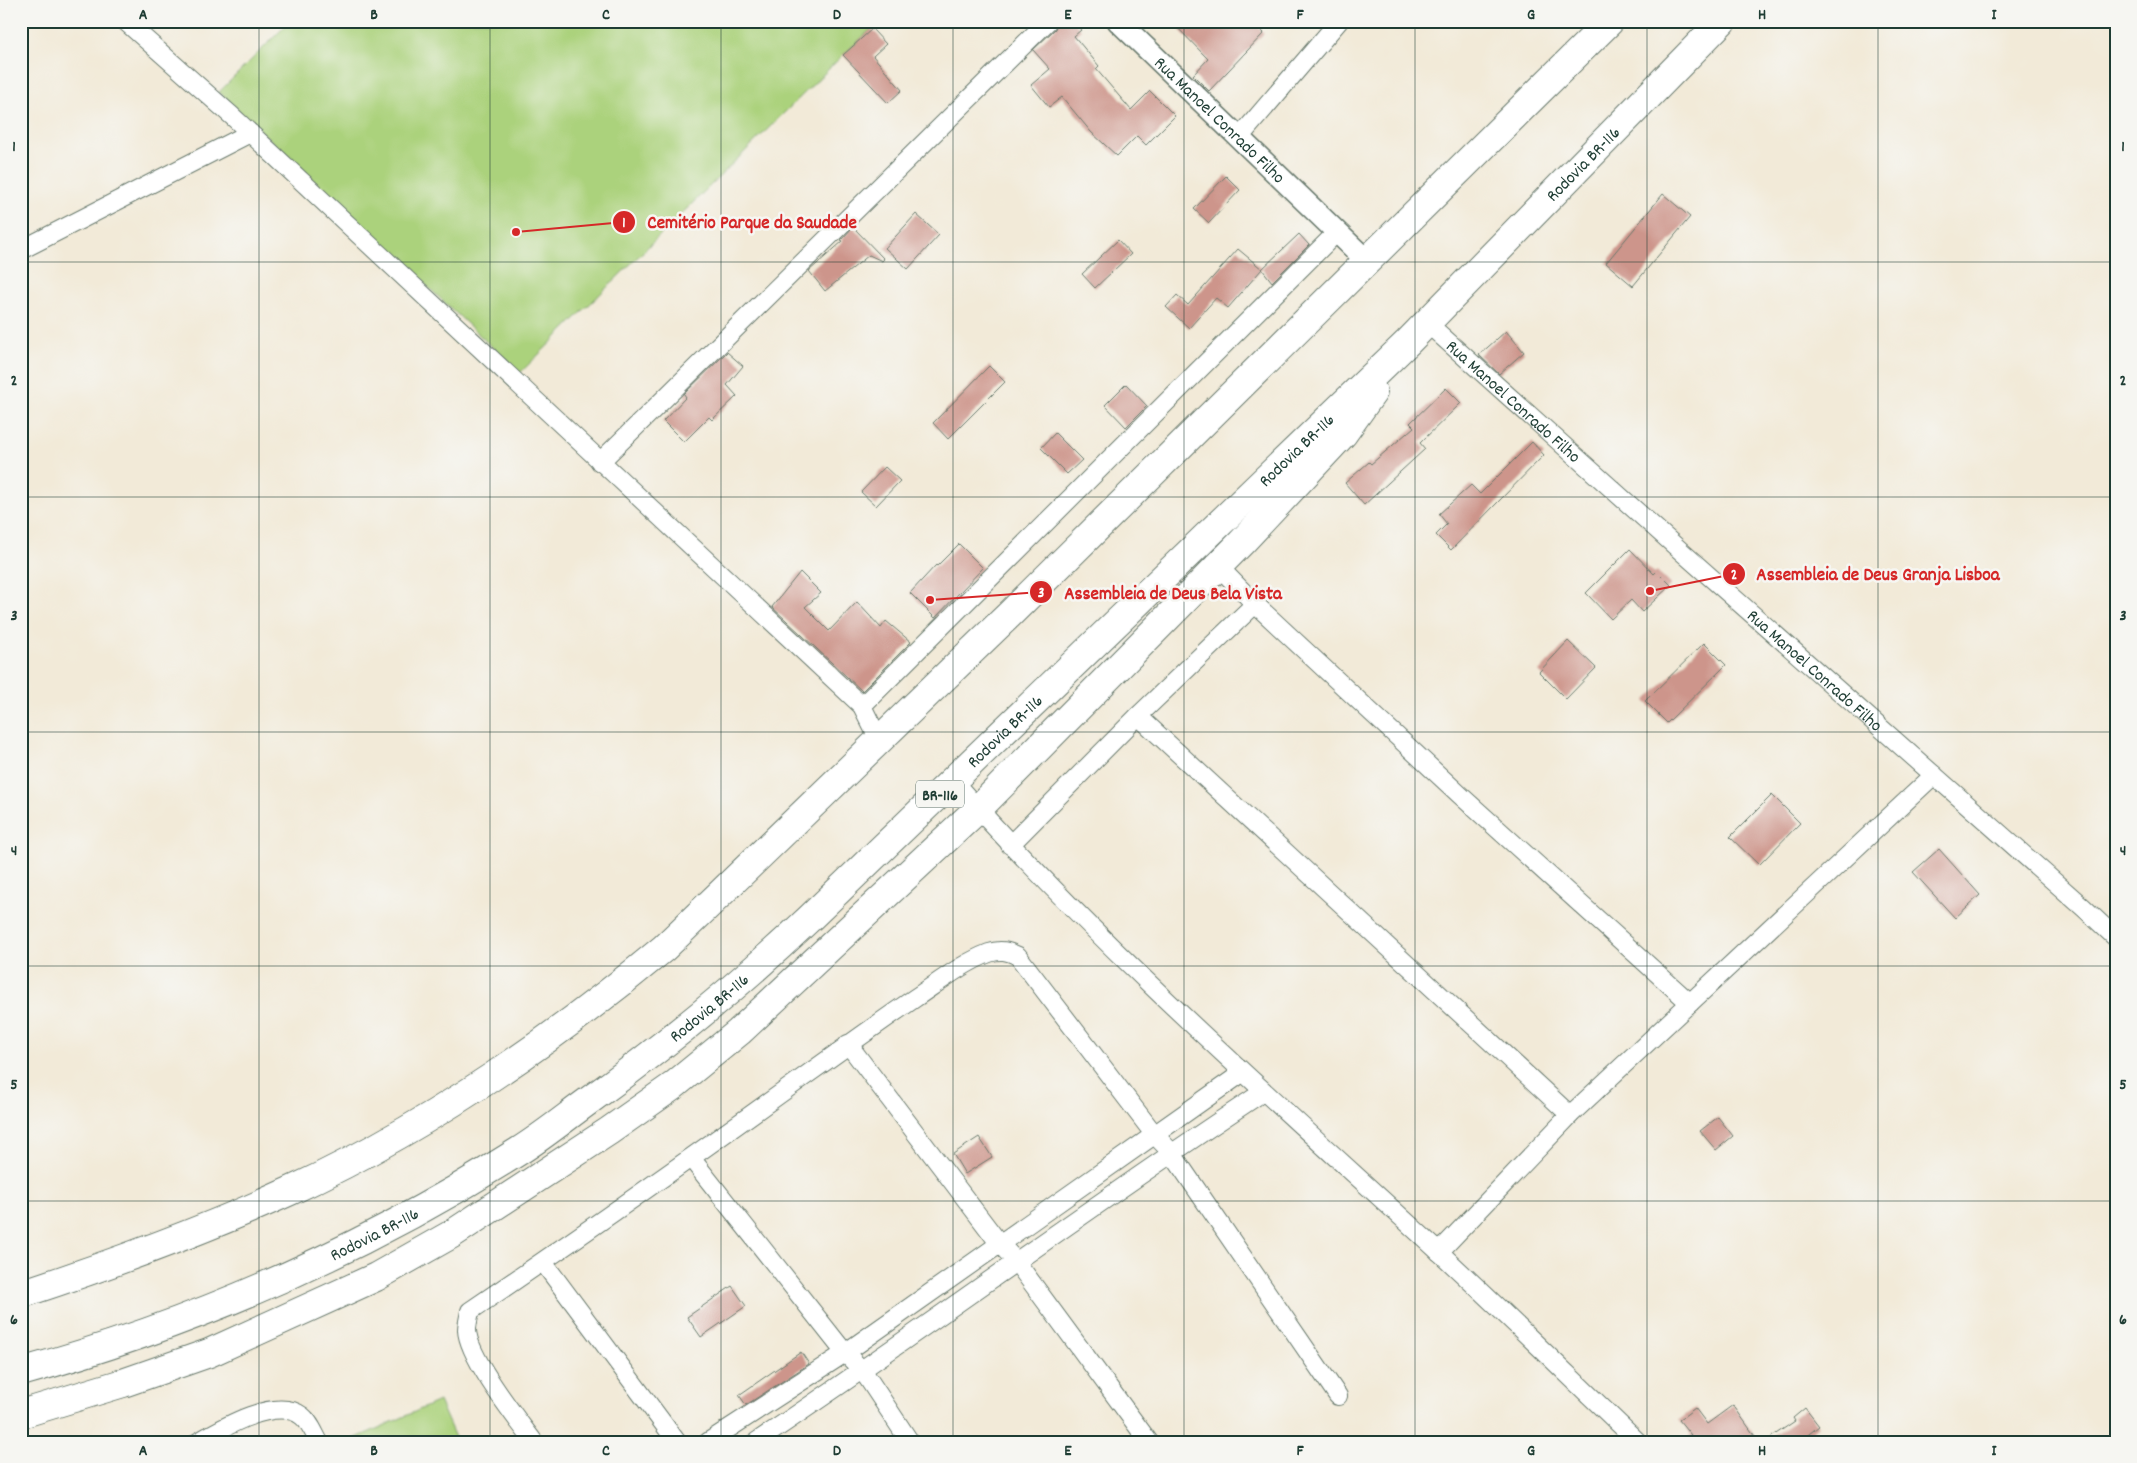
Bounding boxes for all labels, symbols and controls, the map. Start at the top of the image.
text: A [139,4,148,27]
text: B [370,4,378,27]
text: C [602,4,610,27]
text: D [833,4,842,27]
text: E [1064,4,1072,27]
text: F [1296,4,1304,27]
text: G [1527,4,1535,27]
text: H [1758,4,1766,27]
text: I [1992,4,1998,27]
street label: Rua Manoel Conrado Filho [1147,52,1290,191]
street label: Rodovia BR-116 [1542,122,1627,209]
text: 1 [12,136,16,159]
text: 1 [2121,136,2125,159]
callout: Cemitério Parque da Saudade [612,205,866,239]
text: Cemitério Parque da Saudade [647,211,857,238]
text: 1 [622,213,626,235]
street label: Rua Manoel Conrado Filho [1439,335,1585,470]
text: 2 [11,370,18,393]
text: 2 [2120,370,2127,393]
street label: Rodovia BR-116 [1254,409,1341,494]
callout: Assembleia de Deus Granja Lisboa [1721,557,2010,591]
text: Assembleia de Deus Granja Lisboa [1756,563,2001,590]
text: 2 [1731,565,1737,587]
callout: Assembleia de Deus Bela Vista [1029,575,1291,609]
text: Assembleia de Deus Bela Vista [1064,582,1283,609]
text: 3 [1038,583,1045,605]
text: 3 [10,605,18,628]
street label: Rua Manoel Conrado Filho [1740,605,1887,739]
text: 3 [2119,605,2127,628]
street label: Rodovia BR-116 [963,690,1050,775]
road number: BR-116 [916,781,964,808]
text: 4 [11,840,17,863]
text: 4 [2120,840,2126,863]
street label: Rodovia BR-116 [665,969,756,1050]
text: 5 [10,1074,18,1097]
text: 5 [2119,1074,2127,1097]
street label: Rodovia BR-116 [327,1202,424,1269]
text: 6 [10,1309,18,1332]
text: 6 [2119,1309,2127,1332]
text: A [139,1440,148,1463]
text: B [370,1440,378,1463]
text: C [602,1440,610,1463]
text: D [833,1440,842,1463]
text: E [1064,1440,1072,1463]
text: F [1296,1440,1304,1463]
text: G [1527,1440,1535,1463]
text: H [1758,1440,1766,1463]
text: I [1992,1440,1998,1463]

